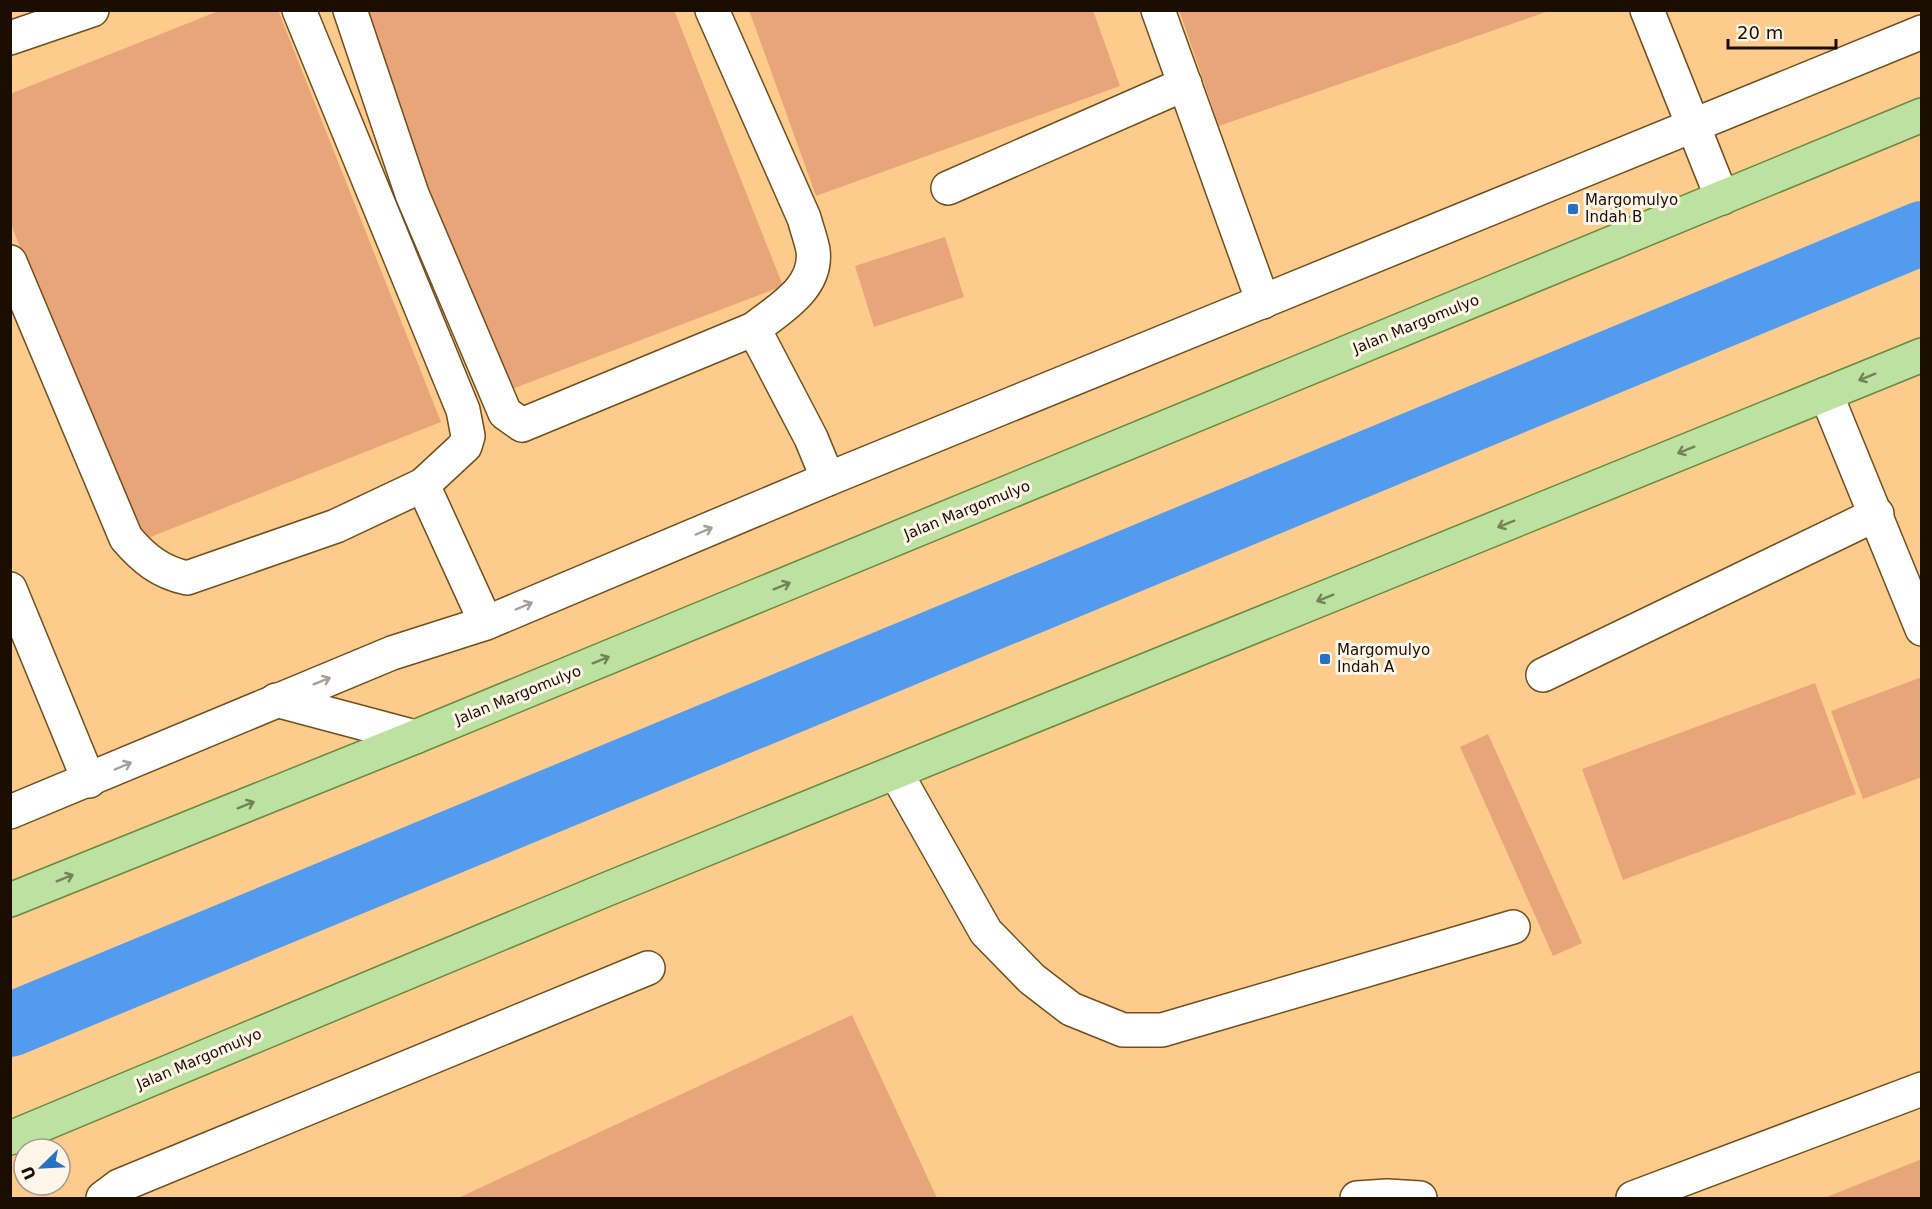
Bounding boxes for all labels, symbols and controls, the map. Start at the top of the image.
scale bar [1728,12,1836,50]
text: 20 m [1737,22,1783,43]
place label: Margomulyo Indah B [1585,191,1678,226]
marker: Margomulyo Indah B [1566,202,1580,216]
street label: Jalan Margomulyo [1349,290,1482,358]
one-way arrow [1858,372,1877,383]
one-way arrow [1678,445,1696,456]
street label: Jalan Margomulyo [900,476,1033,544]
one-way arrow [1497,519,1516,530]
one-way arrow [694,525,713,536]
one-way arrow [772,580,790,591]
one-way arrow [1317,593,1335,604]
one-way arrow [515,600,533,611]
place label: Margomulyo Indah A [1337,641,1430,676]
marker: Margomulyo Indah A [1318,652,1332,666]
one-way arrow [592,654,610,665]
street label: Jalan Margomulyo [451,661,584,729]
one-way arrow [312,675,330,686]
one-way arrow [113,760,132,771]
one-way arrow [236,799,254,810]
one-way arrow [55,872,74,883]
street label: Jalan Margomulyo [133,1024,264,1094]
north arrow [12,1137,72,1197]
text: U [17,1163,40,1183]

